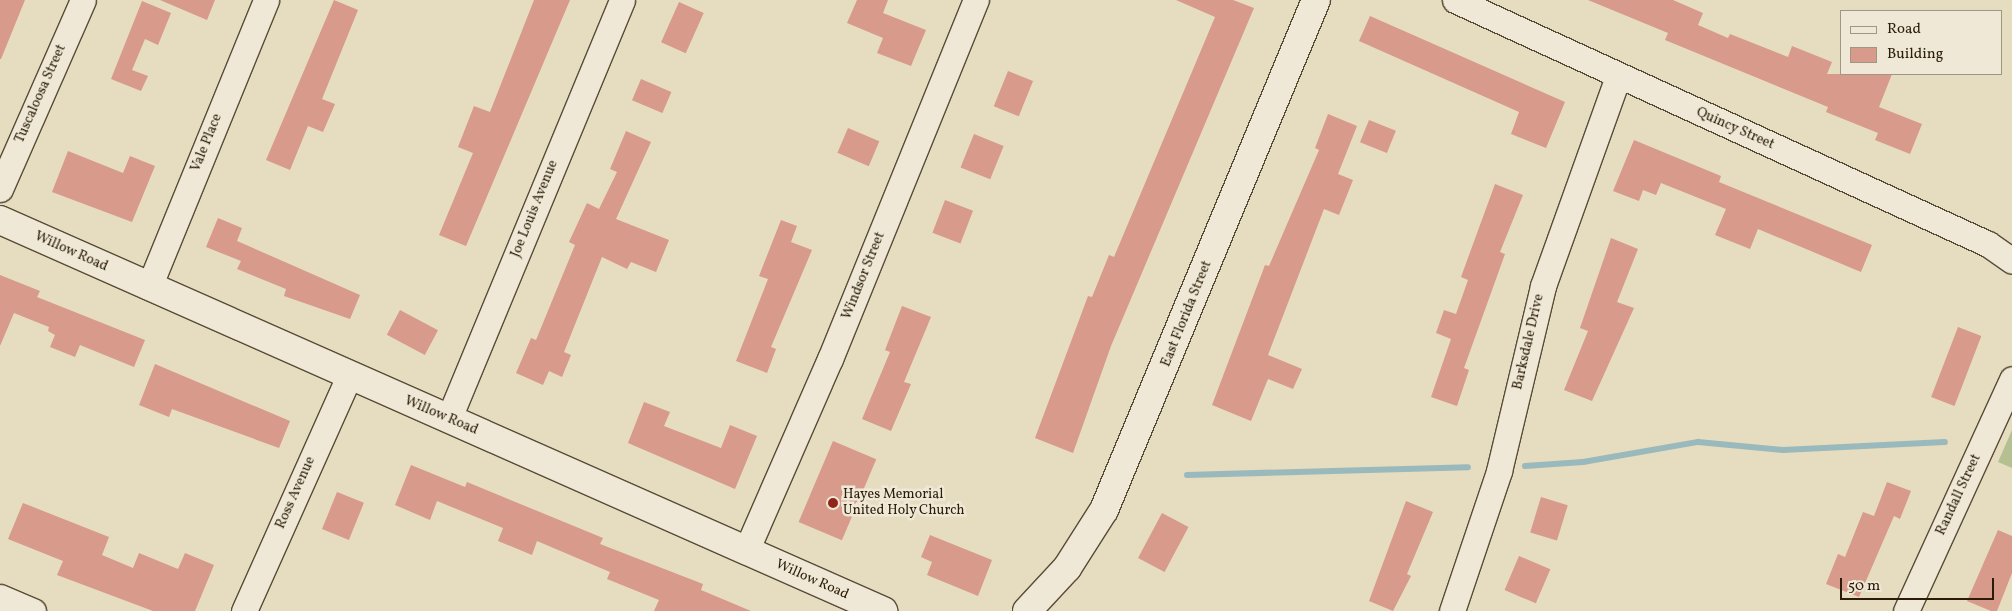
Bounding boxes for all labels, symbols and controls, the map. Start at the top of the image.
legend [1840,10,2002,75]
text: Road [1887,19,1921,40]
street label: Tuscaloosa Street [12,42,70,146]
text: Building [1887,44,1943,65]
street label: Quincy Street [1693,104,1777,154]
street label: Vale Place [188,112,226,174]
street label: Joe Louis Avenue [508,158,562,260]
street label: Willow Road [32,228,110,276]
street label: Windsor Street [839,230,889,322]
street label: East Florida Street [1158,258,1216,370]
street label: Barksdale Drive [1510,292,1548,392]
street label: Willow Road [401,393,481,439]
street label: Randall Street [1933,452,1985,538]
street label: Ross Avenue [273,454,319,532]
place label: Hayes Memorial United Holy Church [843,487,965,520]
marker: Hayes Memorial United Holy Church [827,497,839,509]
street label: Willow Road [773,556,851,604]
scale bar [1842,568,1996,600]
text: 50 m [1848,576,1880,597]

